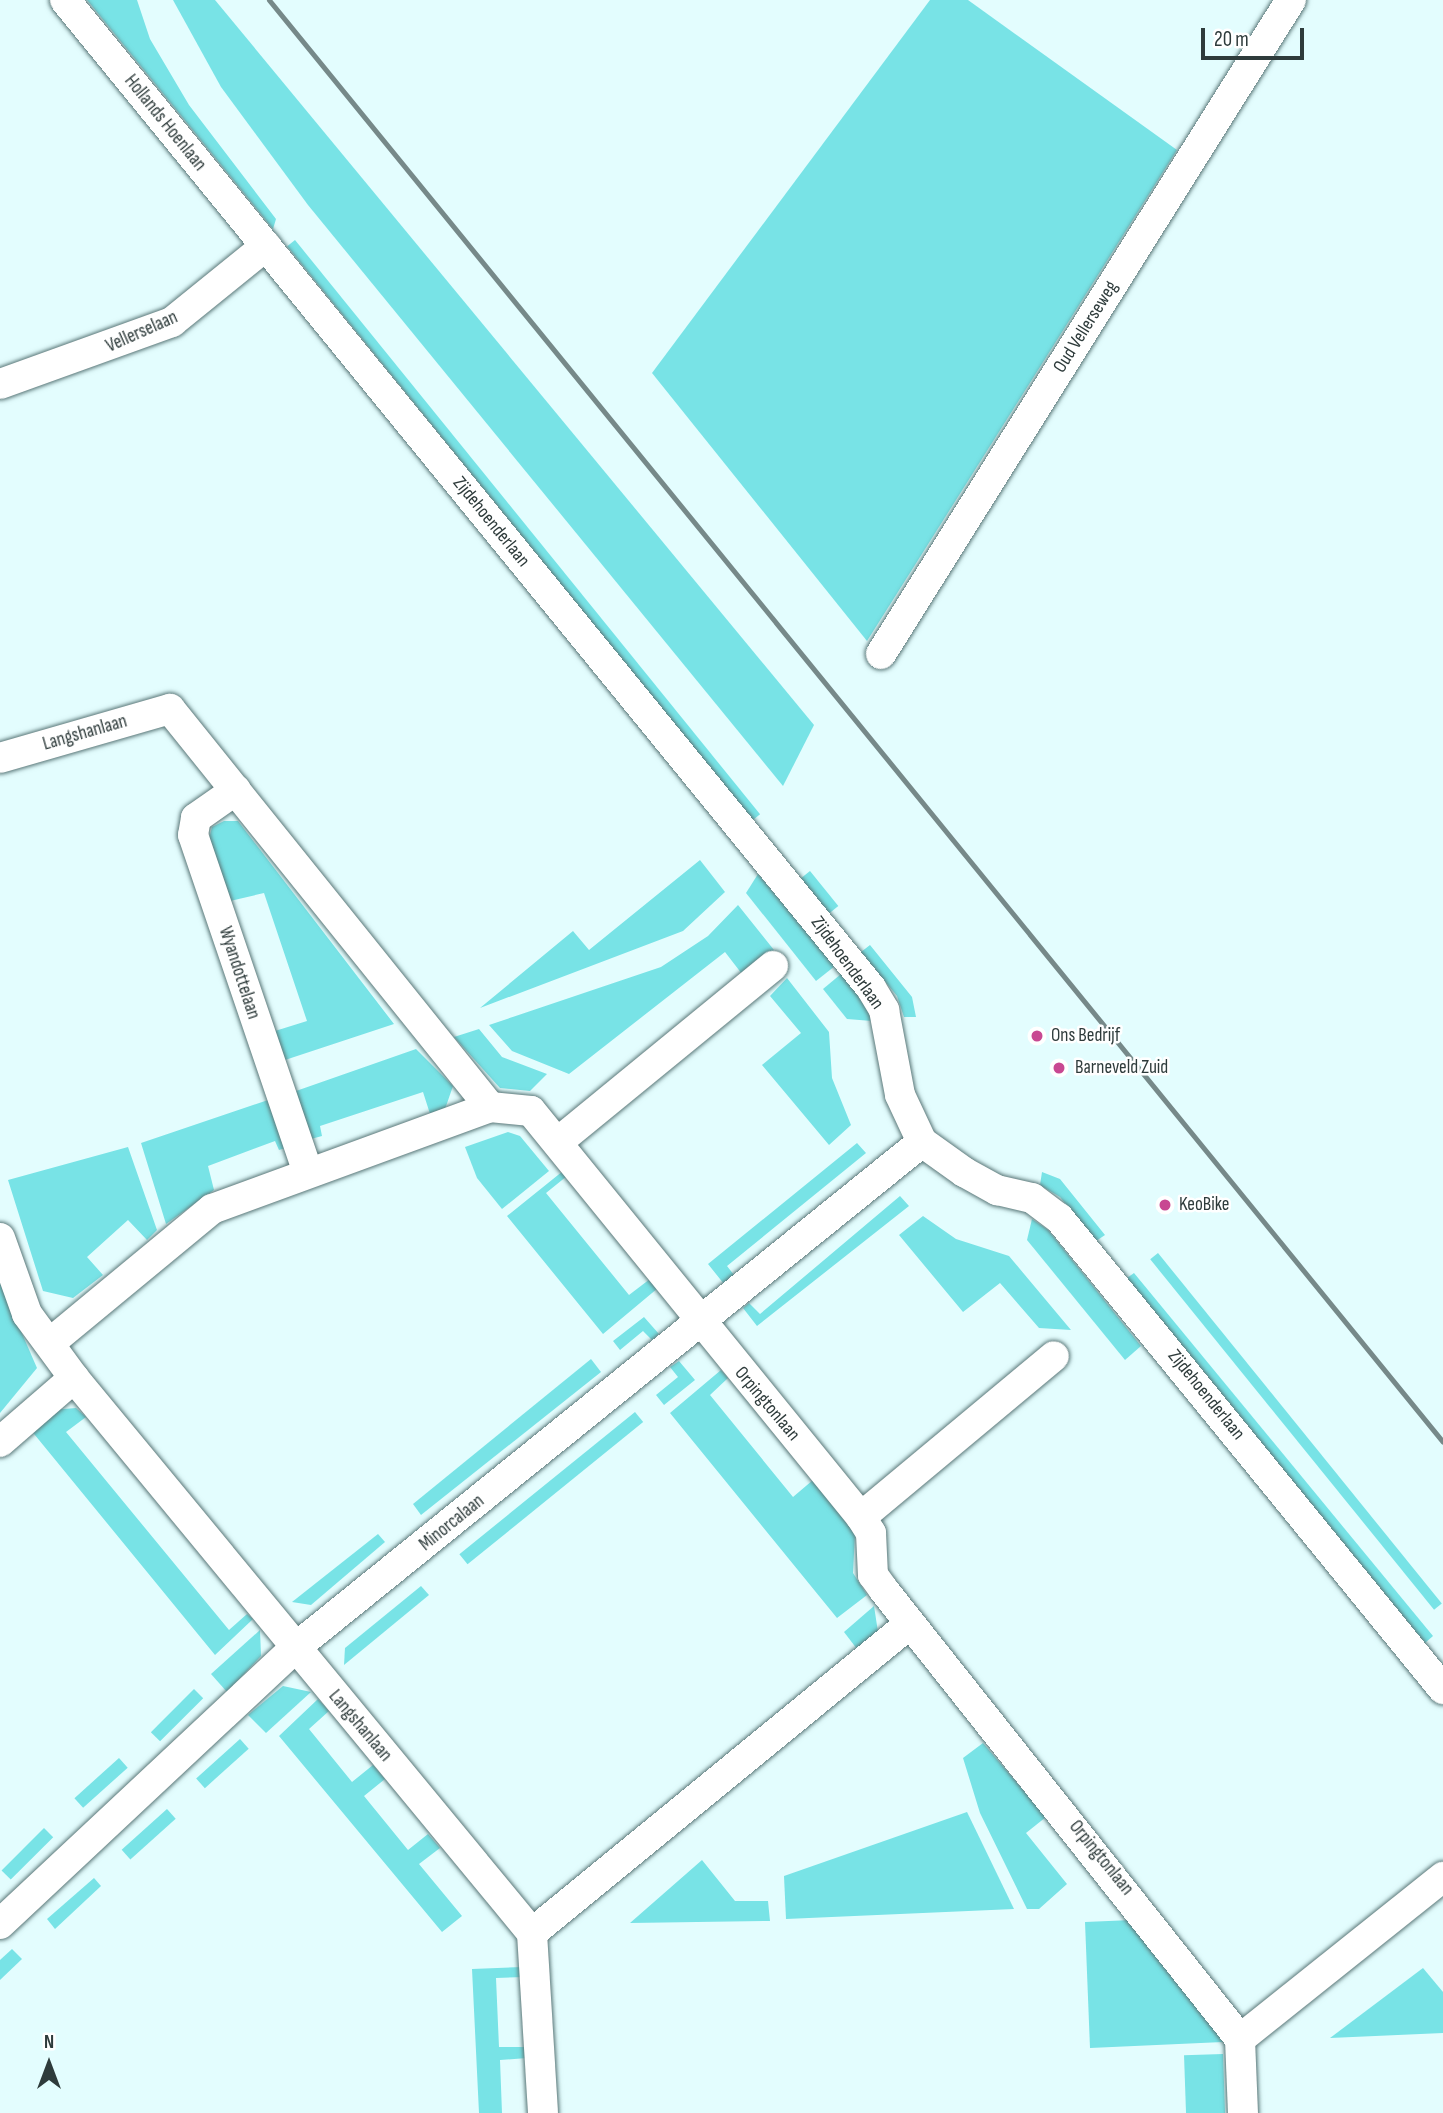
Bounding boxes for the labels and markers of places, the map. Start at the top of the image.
place label: Ons Bedrijf [1051,1025,1120,1047]
marker: Ons Bedrijf [1029,1028,1045,1044]
place label: Barneveld Zuid [1075,1057,1168,1079]
marker: Barneveld Zuid [1049,1058,1069,1078]
place label: KeoBike [1179,1194,1229,1216]
marker: KeoBike [1157,1197,1173,1213]

